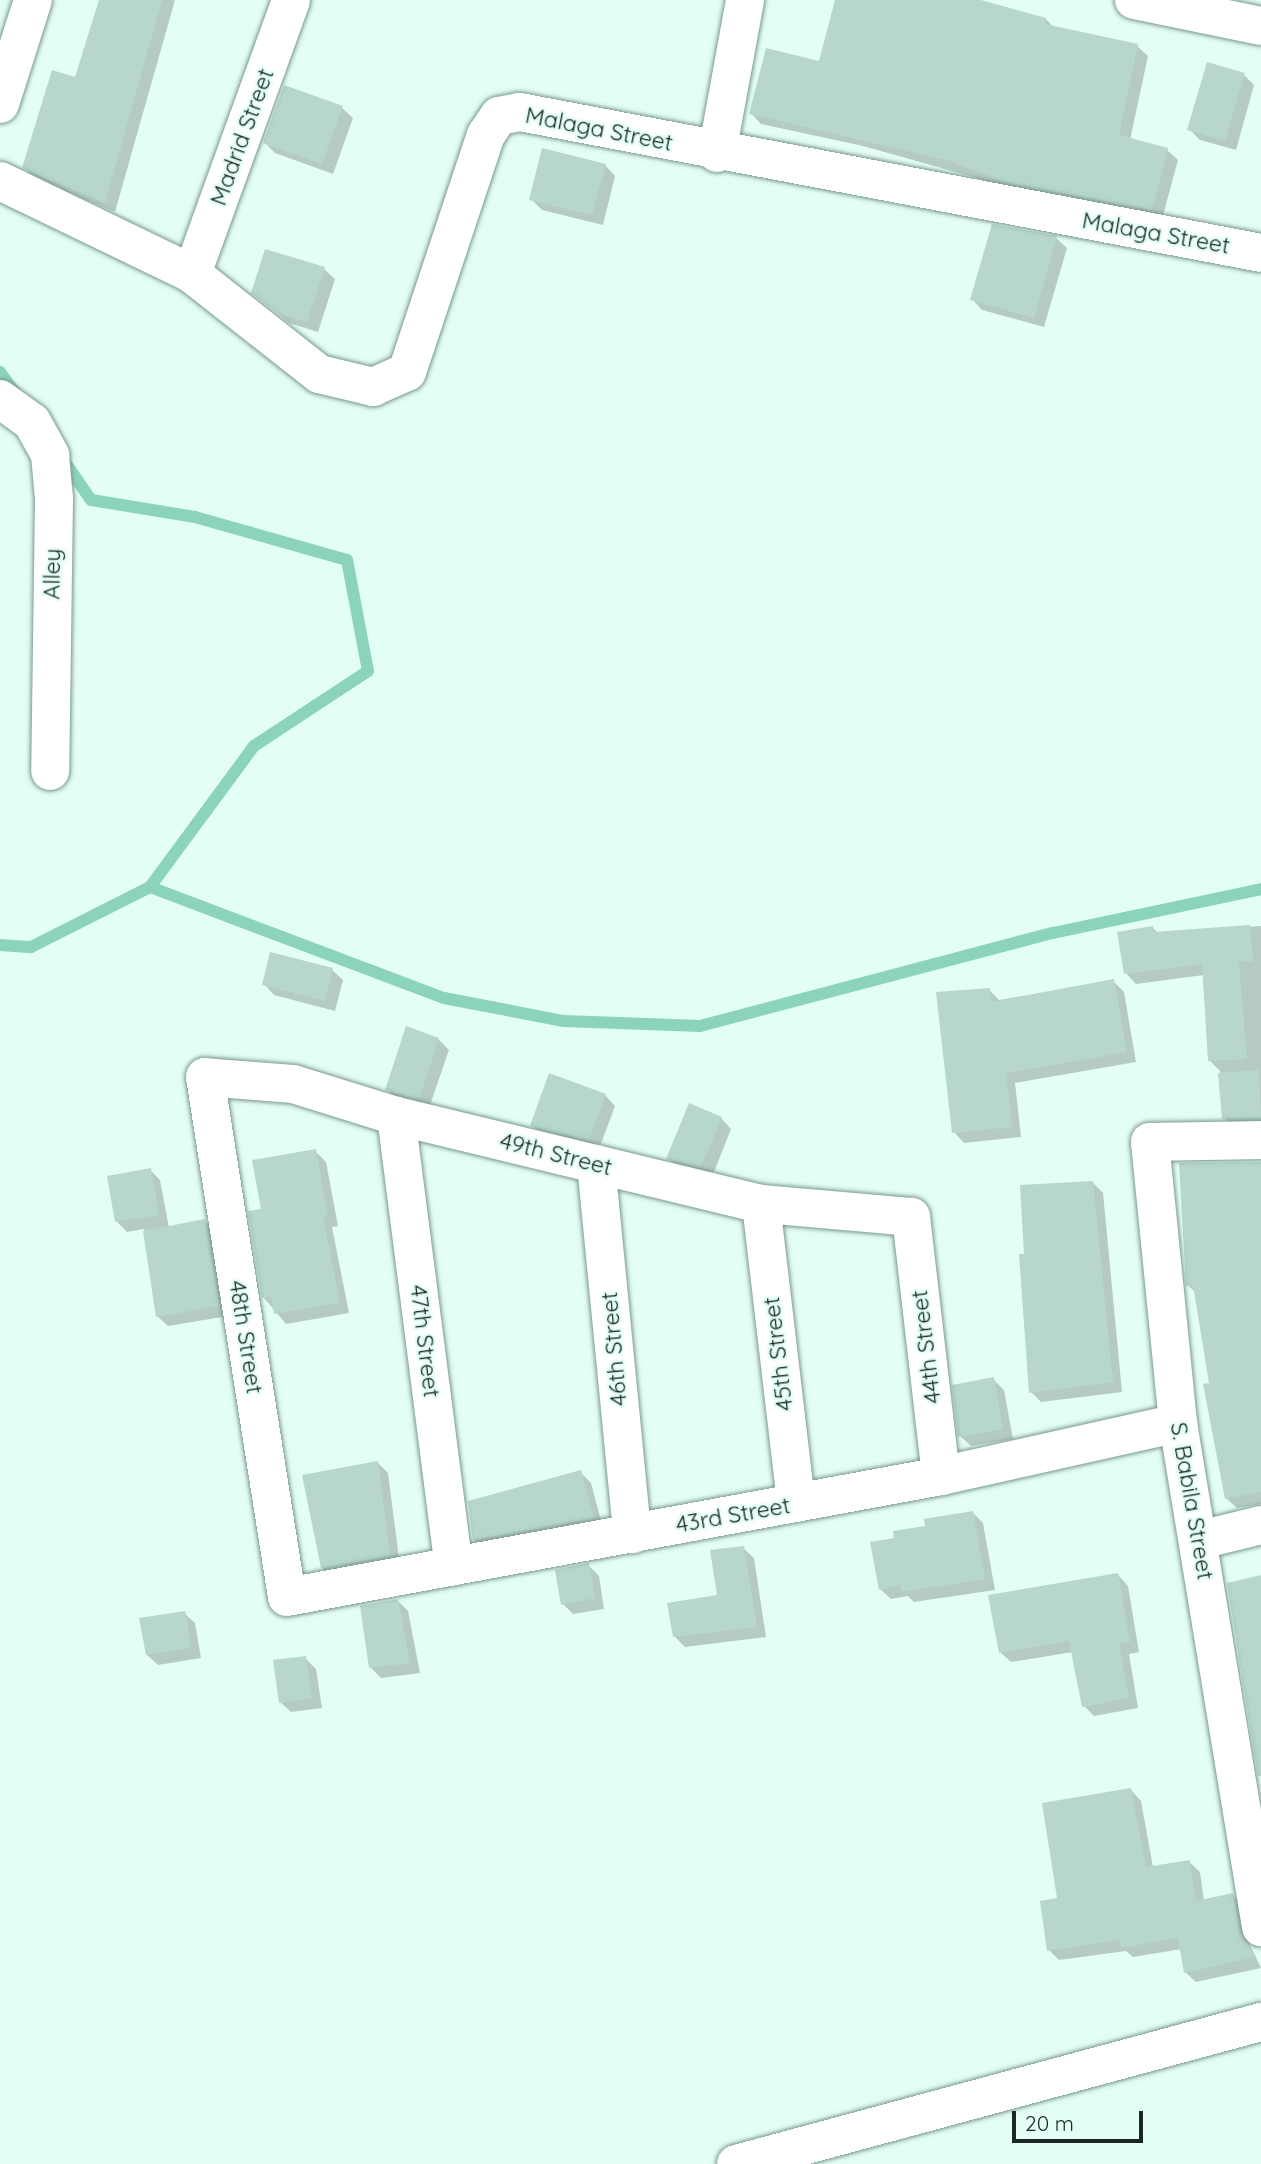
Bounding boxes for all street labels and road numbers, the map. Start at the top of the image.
street label: Madrid Street [204,65,280,209]
street label: Malaga Street [523,101,675,157]
street label: Malaga Street [1080,206,1232,260]
street label: Alley [38,548,66,600]
street label: 49th Street [497,1127,615,1181]
street label: 48th Street [223,1278,269,1396]
street label: 47th Street [404,1283,446,1399]
street label: 44th Street [905,1289,947,1405]
street label: 46th Street [595,1291,633,1407]
street label: 45th Street [757,1295,799,1413]
street label: S. Babila Street [1165,1420,1219,1582]
street label: 43rd Street [674,1491,792,1539]

